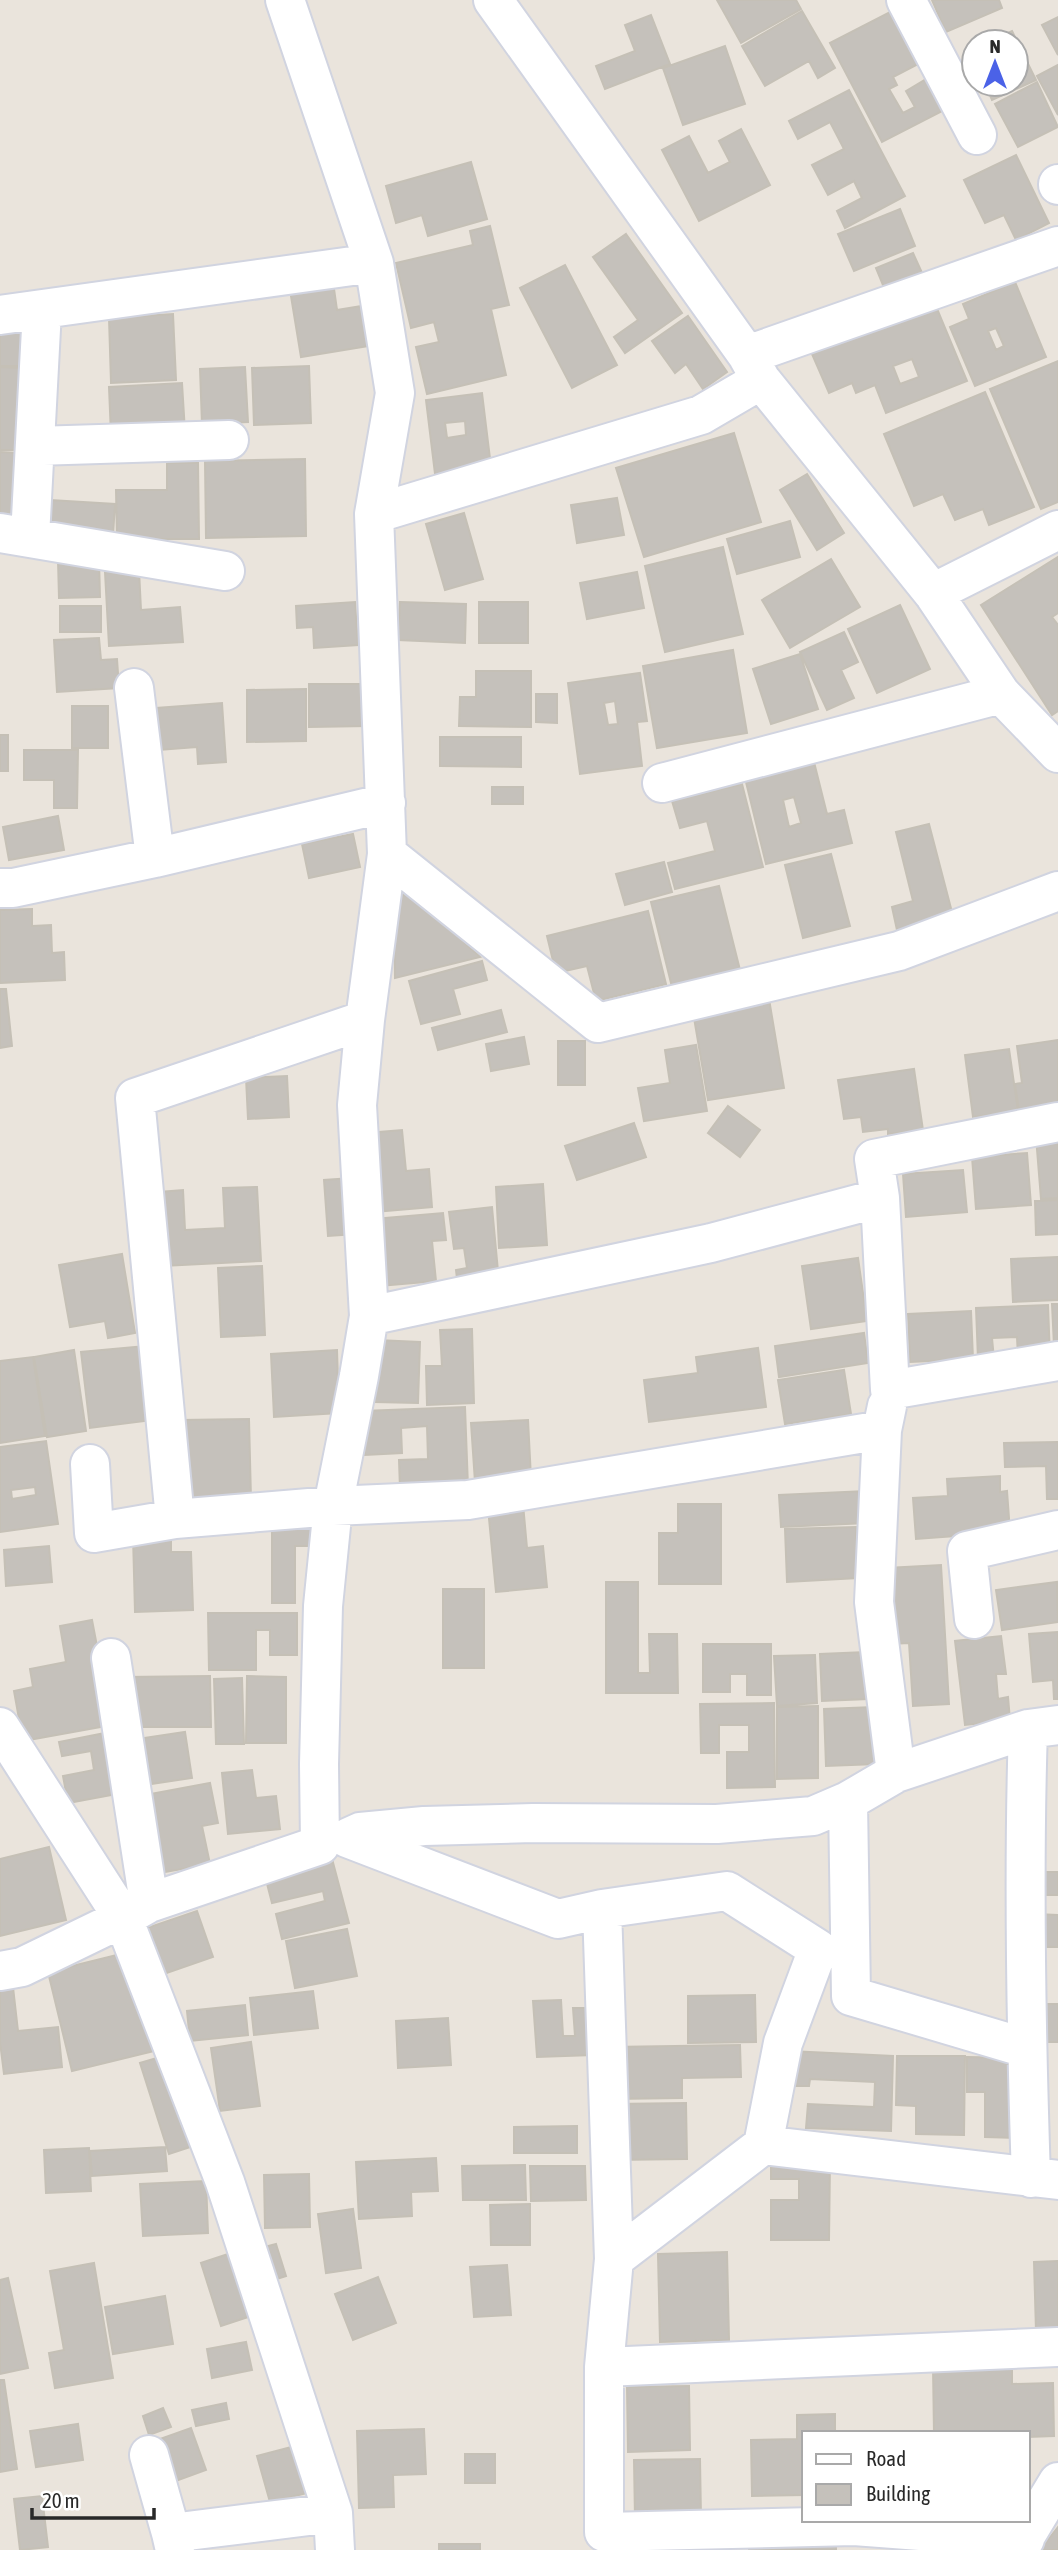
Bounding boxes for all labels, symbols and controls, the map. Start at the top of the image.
north arrow [960,28,1030,98]
text: N [989,35,1001,57]
legend [802,2431,1030,2522]
text: Road [866,2446,906,2470]
scale bar [32,2476,154,2520]
text: Building [866,2481,930,2505]
text: 20 m [42,2488,80,2512]

